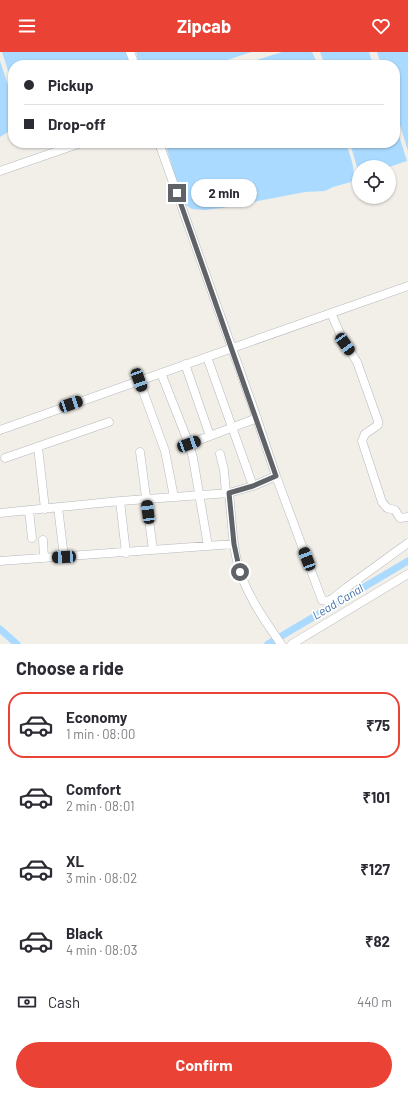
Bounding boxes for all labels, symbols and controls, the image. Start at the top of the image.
icon: menu [16,15,38,37]
text: Zipcab [177,15,231,37]
icon: heart [370,15,392,37]
text: Pickup [48,76,94,94]
text: Drop-off [48,115,106,133]
map controls [352,160,396,204]
button: locate [352,160,396,204]
callout: 2 min [191,179,257,207]
route end [168,184,186,202]
text: 2 min [208,185,240,201]
car [333,331,357,357]
car [129,367,149,393]
car [58,394,84,414]
car [176,434,202,454]
car [141,499,155,525]
car [297,546,317,572]
car [52,550,76,564]
route start [231,563,249,581]
water label: Lead Canal [310,580,366,622]
text: Choose a ride [16,657,124,679]
icon: car [18,707,54,743]
text: Economy [66,708,127,726]
text: ₹75 [366,716,390,734]
text: 1 min · 08:00 [66,726,135,742]
icon: car [18,779,54,815]
text: Comfort [66,780,121,798]
text: ₹101 [362,788,390,806]
text: 2 min · 08:01 [66,798,135,814]
icon: car [18,851,54,887]
text: XL [66,852,84,870]
text: ₹127 [360,860,390,878]
text: 3 min · 08:02 [66,870,137,886]
icon: car [18,923,54,959]
text: Black [66,924,103,942]
text: ₹82 [365,932,390,950]
text: 4 min · 08:03 [66,942,137,958]
icon: cash [16,991,38,1013]
text: Cash [48,993,80,1011]
text: 440 m [357,994,392,1010]
button: Confirm [16,1042,392,1088]

